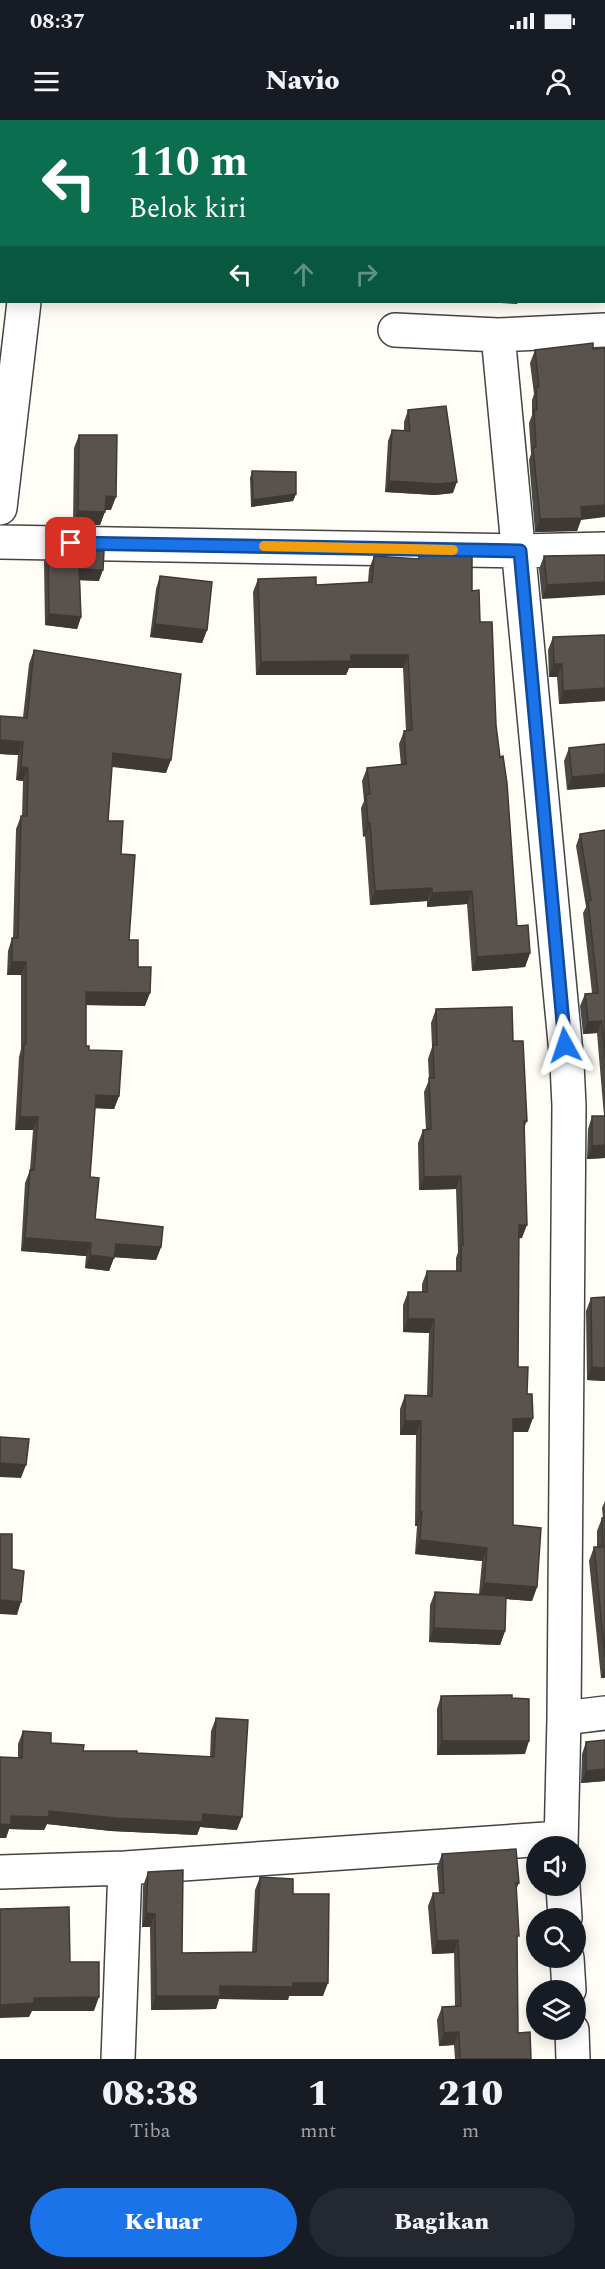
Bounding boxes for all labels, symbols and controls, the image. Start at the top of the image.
text: 08:37 [30,5,85,38]
text: Navio [266,60,339,102]
icon: menu [30,65,63,98]
icon: person [542,65,575,98]
text: 110 m [129,131,248,194]
icon: left [30,144,108,222]
text: Belok kiri [129,188,247,230]
icon: left [224,258,257,291]
icon: ahead [287,258,320,291]
icon: right [350,258,383,291]
pin [45,517,96,568]
icon: arrive [54,526,87,559]
position arrow [533,1013,597,1077]
map controls [526,1836,586,2040]
button: sound [526,1836,586,1896]
button: search [526,1908,586,1968]
button: layers [526,1980,586,2040]
text: 08:38 [102,2067,198,2122]
text: 1 [308,2067,329,2122]
text: 210 [438,2067,503,2122]
text: Tiba [130,2116,171,2146]
text: mnt [300,2116,336,2146]
text: m [462,2116,479,2146]
button: Keluar [30,2188,297,2257]
button: Bagikan [309,2188,575,2257]

